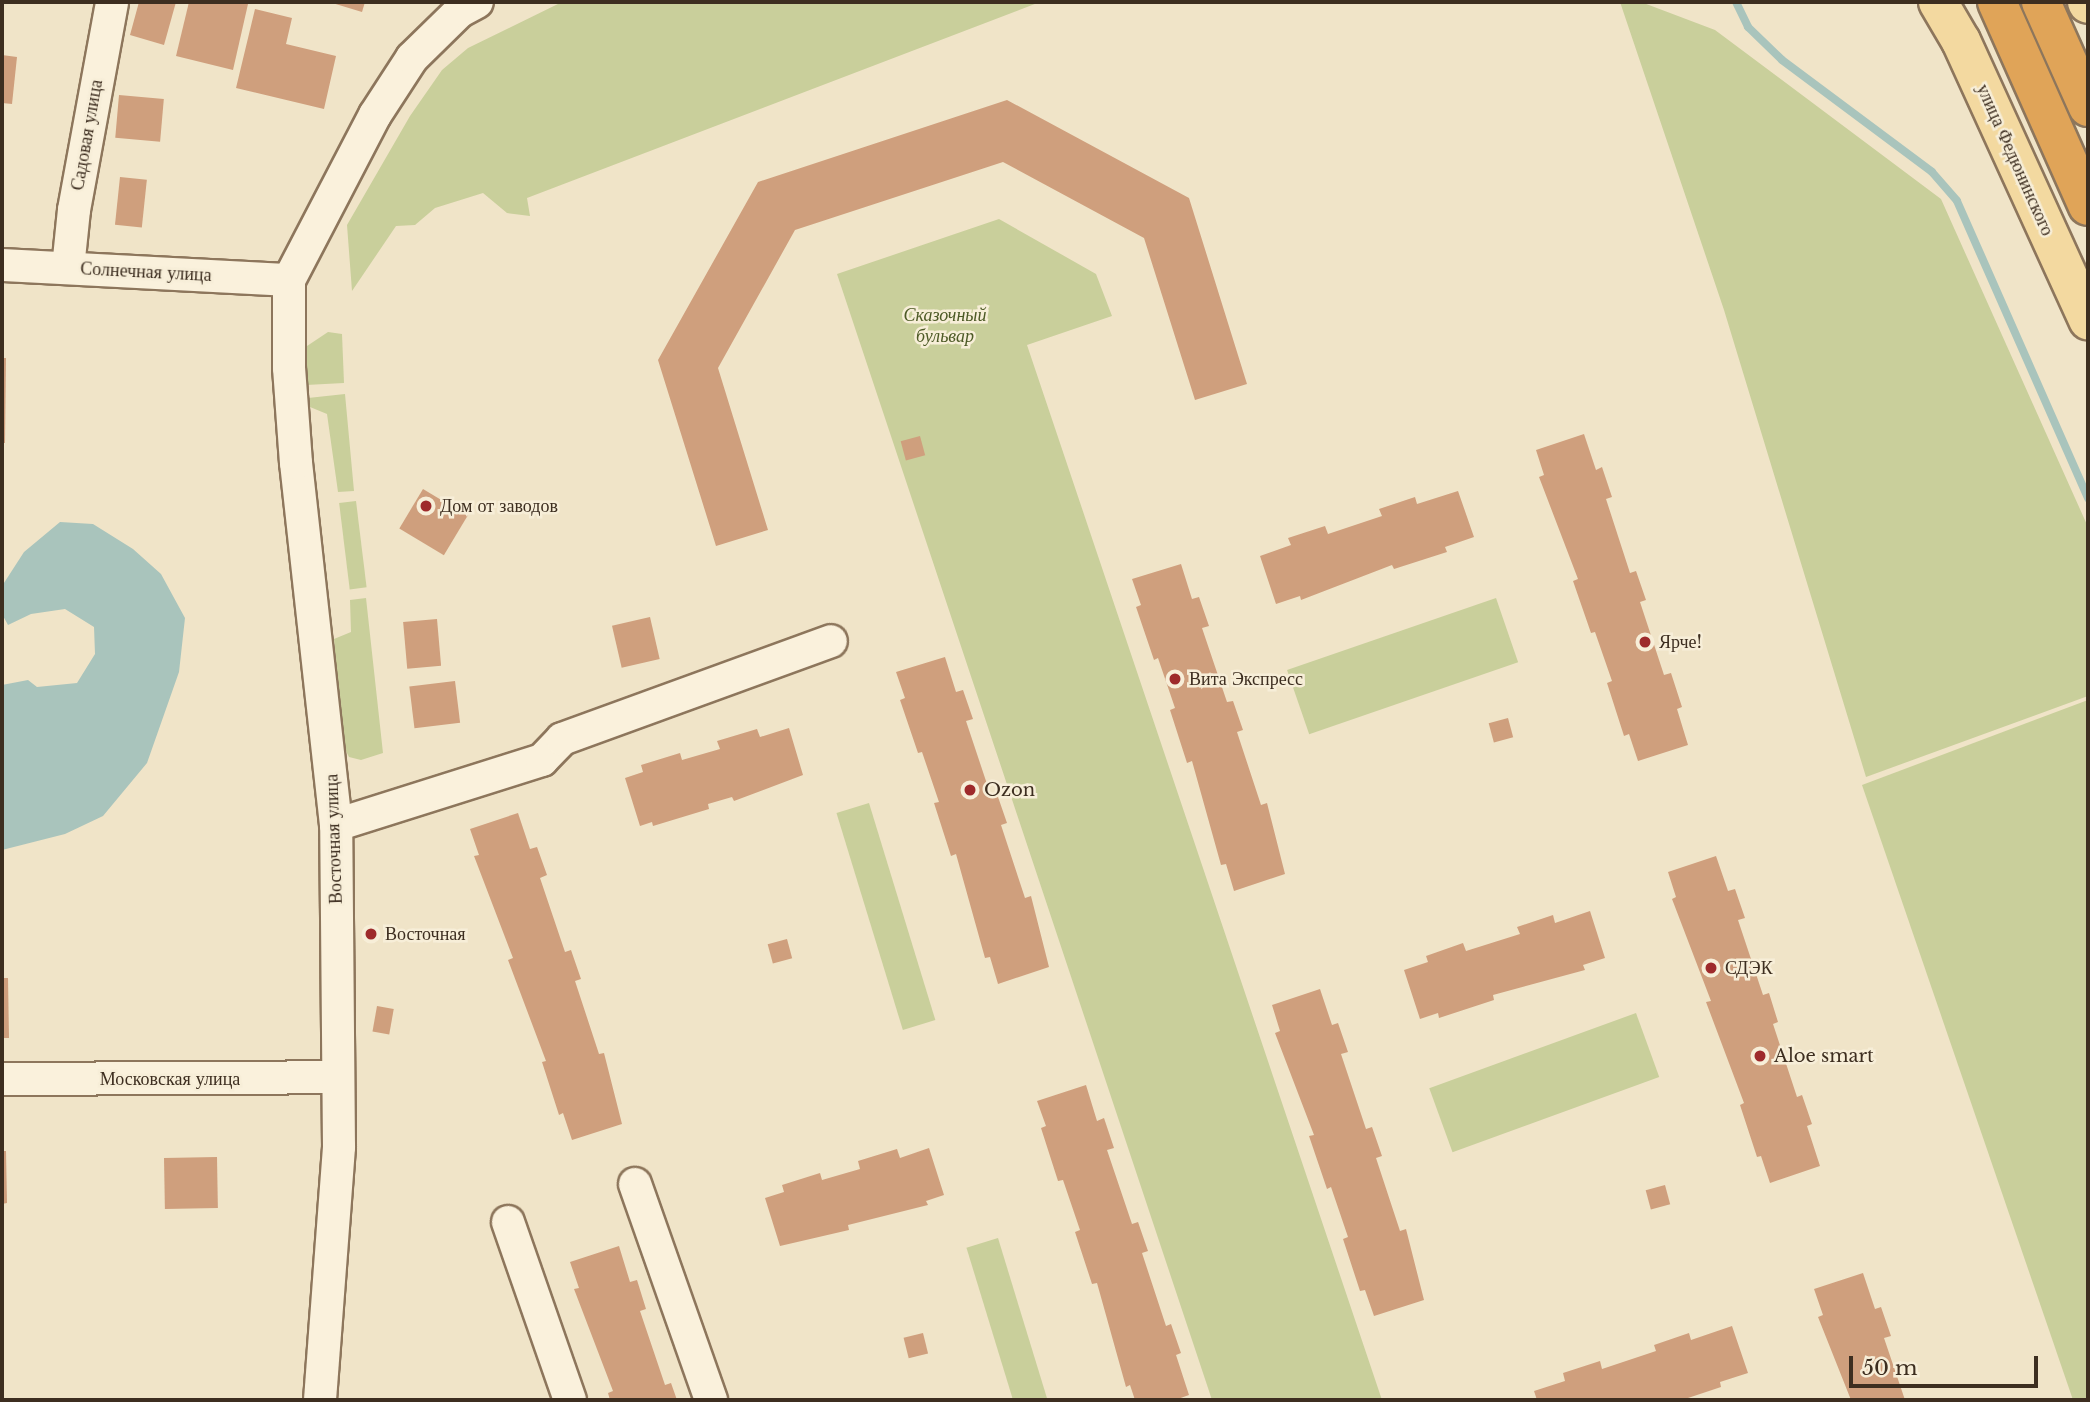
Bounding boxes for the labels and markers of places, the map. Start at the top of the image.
place label: Дом от заводов [440,495,558,517]
marker: Дом от заводов [418,498,434,514]
place label: Ярче! [1659,631,1702,653]
marker: Ярче! [1637,634,1653,650]
place label: Вита Экспресс [1189,668,1303,690]
marker: Вита Экспресс [1167,671,1183,687]
place label: Ozon [984,779,1035,801]
marker: Ozon [962,782,978,798]
place label: Восточная [385,923,466,945]
marker: Восточная [363,926,379,942]
place label: СДЭК [1725,957,1773,979]
marker: СДЭК [1703,960,1719,976]
place label: Aloe smart [1774,1045,1874,1067]
marker: Aloe smart [1752,1048,1768,1064]

